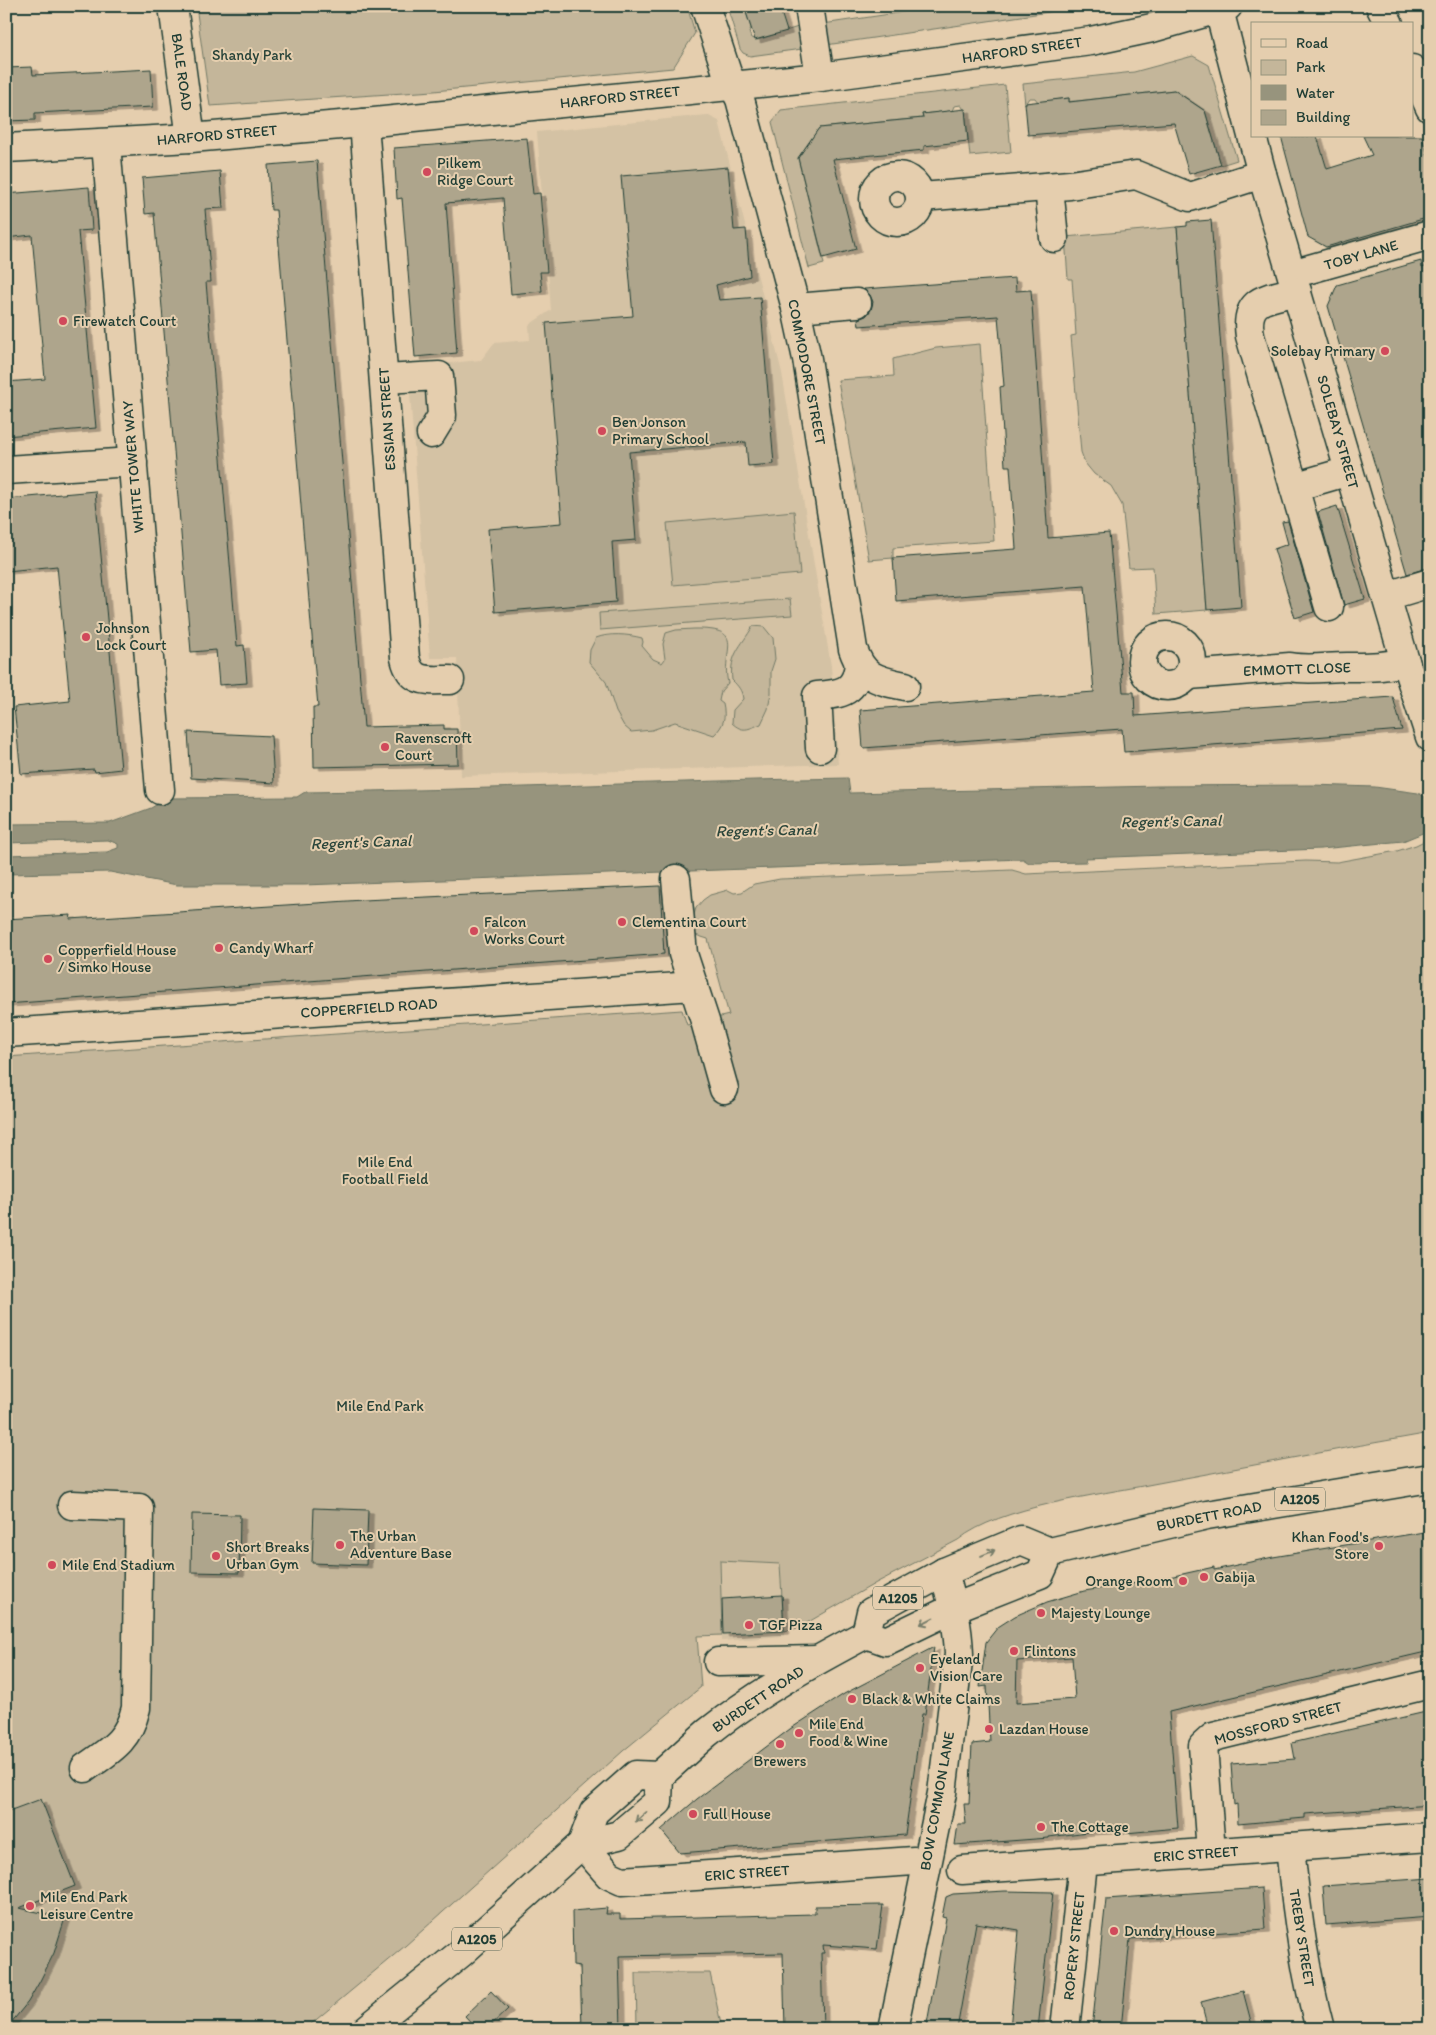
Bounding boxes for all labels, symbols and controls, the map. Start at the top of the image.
legend [1251,22,1414,138]
street label: BALE ROAD [168,32,196,112]
street label: HARFORD STREET [961,33,1084,67]
text: Road [1296,34,1329,52]
park label: Shandy Park [212,46,292,64]
text: Park [1296,58,1326,76]
street label: HARFORD STREET [559,82,682,112]
text: Water [1296,84,1335,102]
text: Building [1296,108,1350,126]
street label: HARFORD STREET [156,121,279,149]
place label: Pilkem Ridge Court [437,154,514,189]
marker: Pilkem Ridge Court [421,166,433,178]
street label: TOBY LANE [1322,236,1400,274]
street label: COMMODORE STREET [784,298,830,447]
place label: Firewatch Court [73,312,177,330]
marker: Firewatch Court [57,315,69,327]
place label: Solebay Primary [1271,342,1375,360]
marker: Solebay Primary [1379,345,1391,357]
street label: ESSIAN STREET [374,366,400,471]
street label: SOLEBAY STREET [1313,373,1363,492]
street label: WHITE TOWER WAY [118,400,148,534]
place label: Ben Jonson Primary School [612,413,710,448]
marker: Ben Jonson Primary School [596,425,608,437]
place label: Johnson Lock Court [96,619,167,654]
marker: Johnson Lock Court [80,631,92,643]
street label: EMMOTT CLOSE [1243,658,1351,680]
place label: Ravenscroft Court [395,729,472,764]
marker: Ravenscroft Court [379,741,391,753]
water label: Regent's Canal [1120,811,1223,831]
water label: Regent's Canal [715,820,818,840]
water label: Regent's Canal [310,831,413,853]
place label: Falcon Works Court [484,913,565,948]
place label: Clementina Court [632,913,747,931]
marker: Clementina Court [616,916,628,928]
marker: Falcon Works Court [468,925,480,937]
place label: Candy Wharf [229,939,314,957]
place label: Copperfield House / Simko House [58,941,176,976]
marker: Candy Wharf [213,942,225,954]
marker: Copperfield House / Simko House [42,953,54,965]
street label: COPPERFIELD ROAD [300,994,438,1022]
park label: Mile End Football Field [342,1153,428,1188]
park label: Mile End Park [336,1397,424,1415]
road number: A1205 [1275,1488,1325,1510]
street label: BURDETT ROAD [1155,1497,1263,1535]
place label: The Urban Adventure Base [350,1527,452,1562]
place label: Khan Food's Store [1292,1528,1369,1563]
place label: Short Breaks Urban Gym [226,1538,310,1573]
marker: The Urban Adventure Base [334,1539,346,1551]
marker: Khan Food's Store [1373,1540,1385,1552]
one-way arrow [980,1548,995,1557]
marker: Short Breaks Urban Gym [210,1550,222,1562]
place label: Mile End Stadium [62,1556,175,1574]
marker: Mile End Stadium [46,1559,58,1571]
place label: Gabija [1214,1568,1256,1586]
marker: Gabija [1198,1571,1210,1583]
place label: Orange Room [1085,1572,1173,1590]
marker: Orange Room [1177,1575,1189,1587]
road number: A1205 [873,1586,923,1610]
place label: Majesty Lounge [1051,1604,1150,1622]
marker: Majesty Lounge [1035,1607,1047,1619]
place label: TGF Pizza [759,1616,823,1634]
one-way arrow [920,1616,935,1626]
marker: TGF Pizza [743,1619,755,1631]
place label: Flintons [1024,1642,1077,1660]
marker: Flintons [1008,1645,1020,1657]
place label: Eyeland Vision Care [930,1650,1003,1685]
street label: BURDETT ROAD [709,1662,807,1736]
marker: Eyeland Vision Care [914,1662,926,1674]
place label: Black & White Claims [862,1690,1001,1708]
marker: Black & White Claims [846,1693,858,1705]
street label: MOSSFORD STREET [1212,1697,1345,1749]
place label: Mile End Food & Wine [809,1715,888,1750]
place label: Lazdan House [999,1720,1089,1738]
marker: Lazdan House [983,1723,995,1735]
marker: Mile End Food & Wine [793,1727,805,1739]
street label: BOW COMMON LANE [916,1730,958,1872]
marker: Brewers [774,1738,786,1750]
place label: Brewers [754,1752,807,1770]
place label: Full House [703,1805,771,1823]
marker: Full House [687,1808,699,1820]
one-way arrow [634,1811,647,1823]
place label: The Cottage [1051,1818,1129,1836]
marker: The Cottage [1035,1821,1047,1833]
street label: ERIC STREET [1153,1842,1240,1866]
street label: ERIC STREET [704,1861,791,1885]
place label: Mile End Park Leisure Centre [40,1888,134,1923]
street label: TREBY STREET [1285,1888,1319,1989]
street label: ROPERY STREET [1059,1890,1089,2001]
marker: Mile End Park Leisure Centre [24,1900,36,1912]
place label: Dundry House [1124,1922,1215,1940]
marker: Dundry House [1108,1925,1120,1937]
road number: A1205 [452,1928,502,1950]

